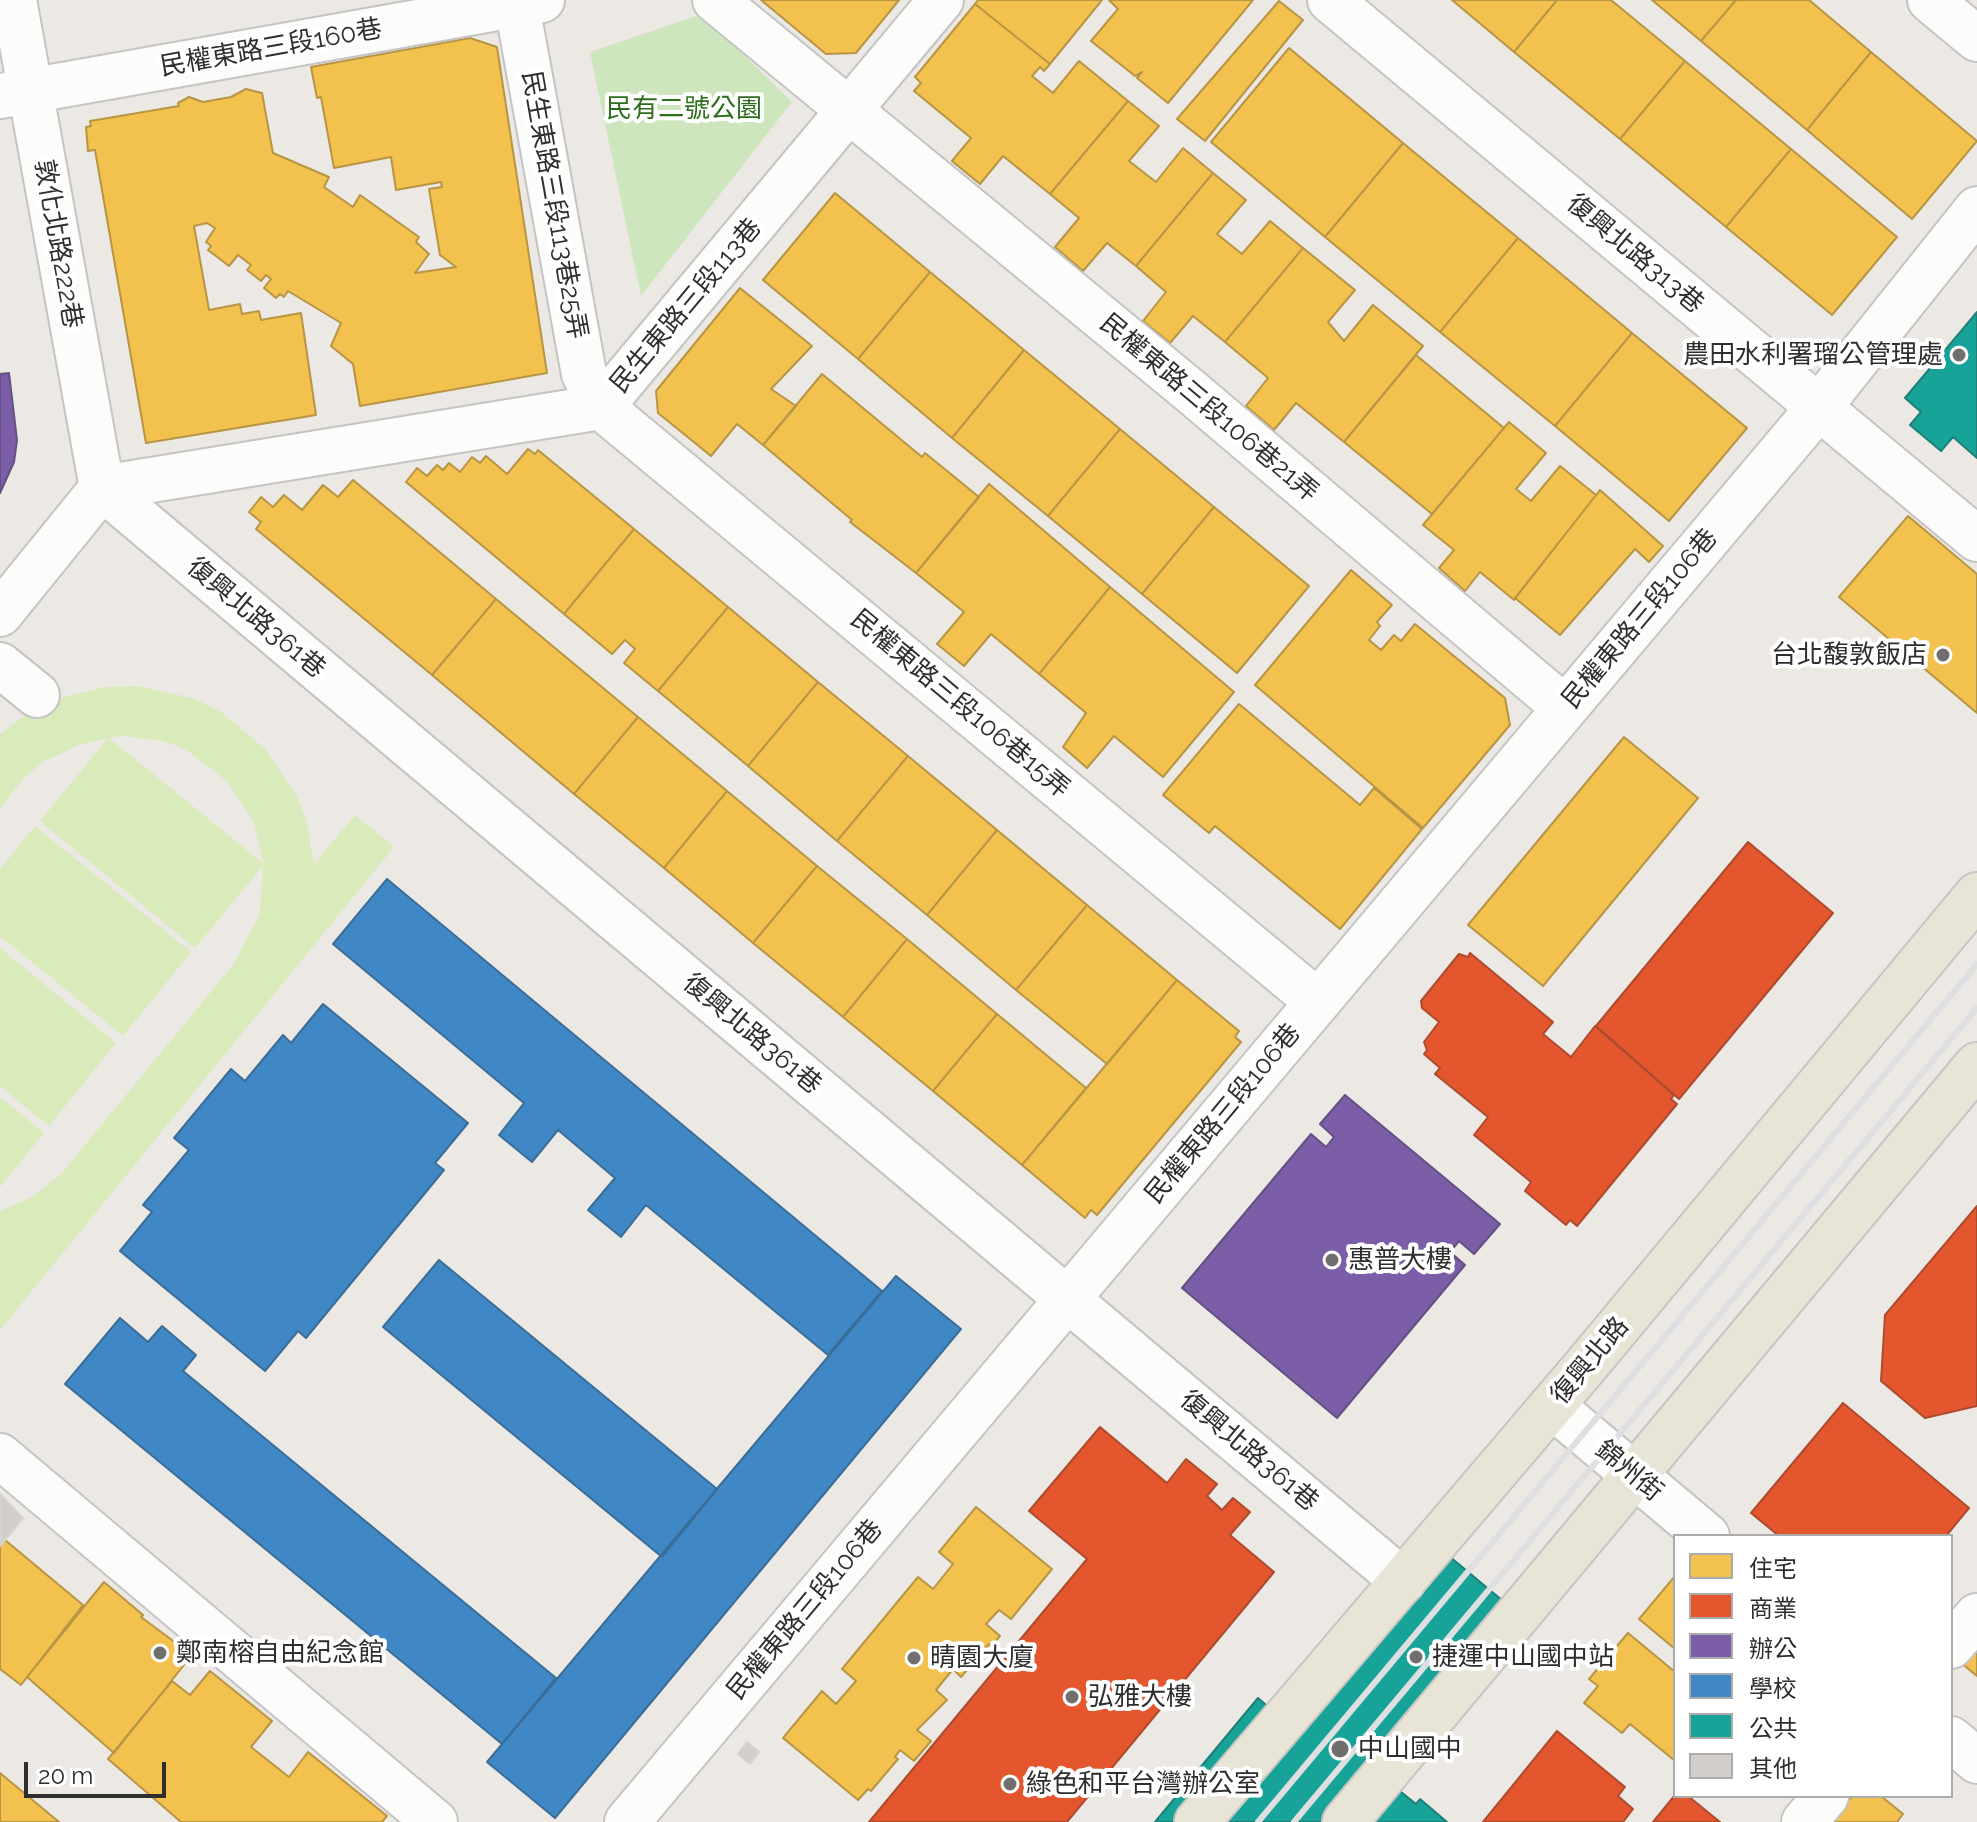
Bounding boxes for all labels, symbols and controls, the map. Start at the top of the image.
street label: 民權東路三段160巷 [158,13,384,83]
street label: 民生東路三段113巷25弄 [515,68,593,342]
park label: 民有二號公園 [606,93,762,125]
street label: 敦化北路222巷 [28,157,88,331]
street label: 復興北路313巷 [1560,188,1710,320]
street label: 民生東路三段113巷 [604,212,768,400]
street label: 民權東路三段106巷21弄 [1093,308,1325,508]
place label: 農田水利署瑠公管理處 [1683,339,1943,371]
marker: 農田水利署瑠公管理處 [1950,346,1968,364]
street label: 民權東路三段106巷 [1556,523,1724,715]
street label: 復興北路361巷 [181,551,331,685]
street label: 民權東路三段106巷15弄 [844,603,1076,805]
place label: 台北馥敦飯店 [1771,639,1927,671]
marker: 台北馥敦飯店 [1934,646,1952,664]
street label: 復興北路361巷 [677,967,827,1101]
street label: 民權東路三段106巷 [1139,1018,1307,1210]
place label: 惠普大樓 [1348,1244,1452,1276]
marker: 惠普大樓 [1323,1251,1341,1269]
street label: 復興北路 [1545,1311,1635,1411]
street label: 復興北路361巷 [1174,1384,1324,1518]
street label: 錦州街 [1589,1434,1669,1508]
street label: 民權東路三段106巷 [721,1514,889,1706]
legend [1673,1534,1953,1798]
text: 住宅 [1749,1554,1797,1583]
text: 商業 [1749,1594,1797,1623]
text: 辦公 [1749,1634,1797,1663]
place label: 鄭南榕自由紀念館 [176,1637,384,1669]
place label: 捷運中山國中站 [1432,1641,1614,1673]
place label: 晴園大廈 [930,1642,1034,1674]
marker: 鄭南榕自由紀念館 [151,1644,169,1662]
marker: 捷運中山國中站 [1407,1648,1425,1666]
marker: 晴園大廈 [905,1649,923,1667]
text: 學校 [1749,1674,1797,1703]
place label: 弘雅大樓 [1088,1681,1192,1713]
marker: 弘雅大樓 [1063,1688,1081,1706]
text: 公共 [1749,1714,1797,1743]
place label: 中山國中 [1358,1733,1462,1765]
marker: 中山國中 [1329,1738,1351,1760]
scale bar [28,1746,170,1796]
text: 其他 [1749,1754,1797,1783]
text: 20 m [38,1761,93,1790]
place label: 綠色和平台灣辦公室 [1026,1768,1260,1800]
marker: 綠色和平台灣辦公室 [1001,1775,1019,1793]

